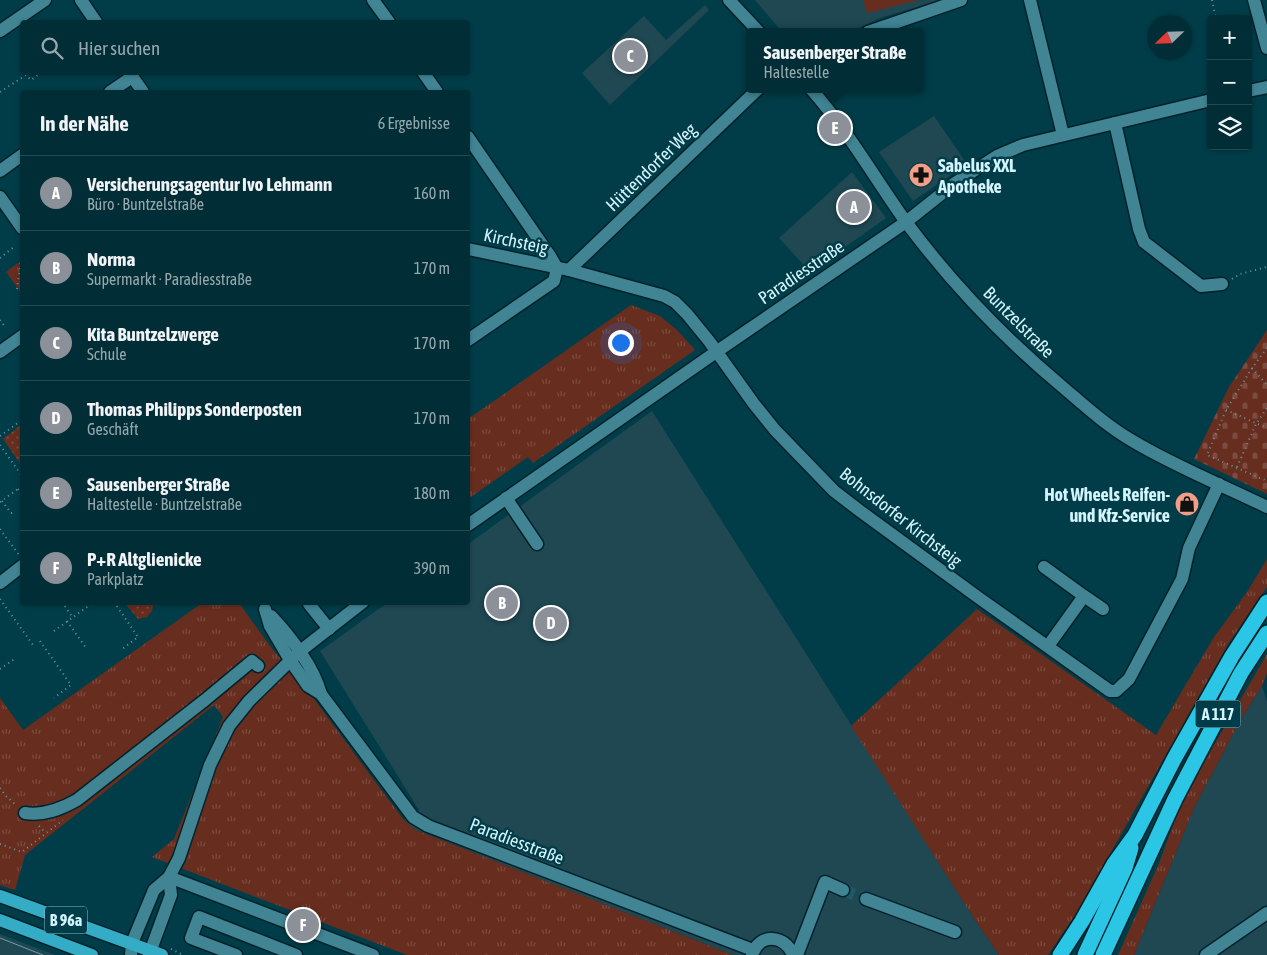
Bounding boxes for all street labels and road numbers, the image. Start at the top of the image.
street label: Hüttendorfer Weg [601,118,701,215]
street label: Kirchsteig [482,224,550,258]
street label: Paradiesstraße [754,236,848,308]
street label: Buntzelstraße [979,282,1059,362]
street label: Bohnsdorfer Kirchsteig [836,463,966,571]
road number: A 117 [1196,701,1240,728]
street label: Paradiesstraße [467,813,567,869]
road number: B 96a [45,906,87,934]

